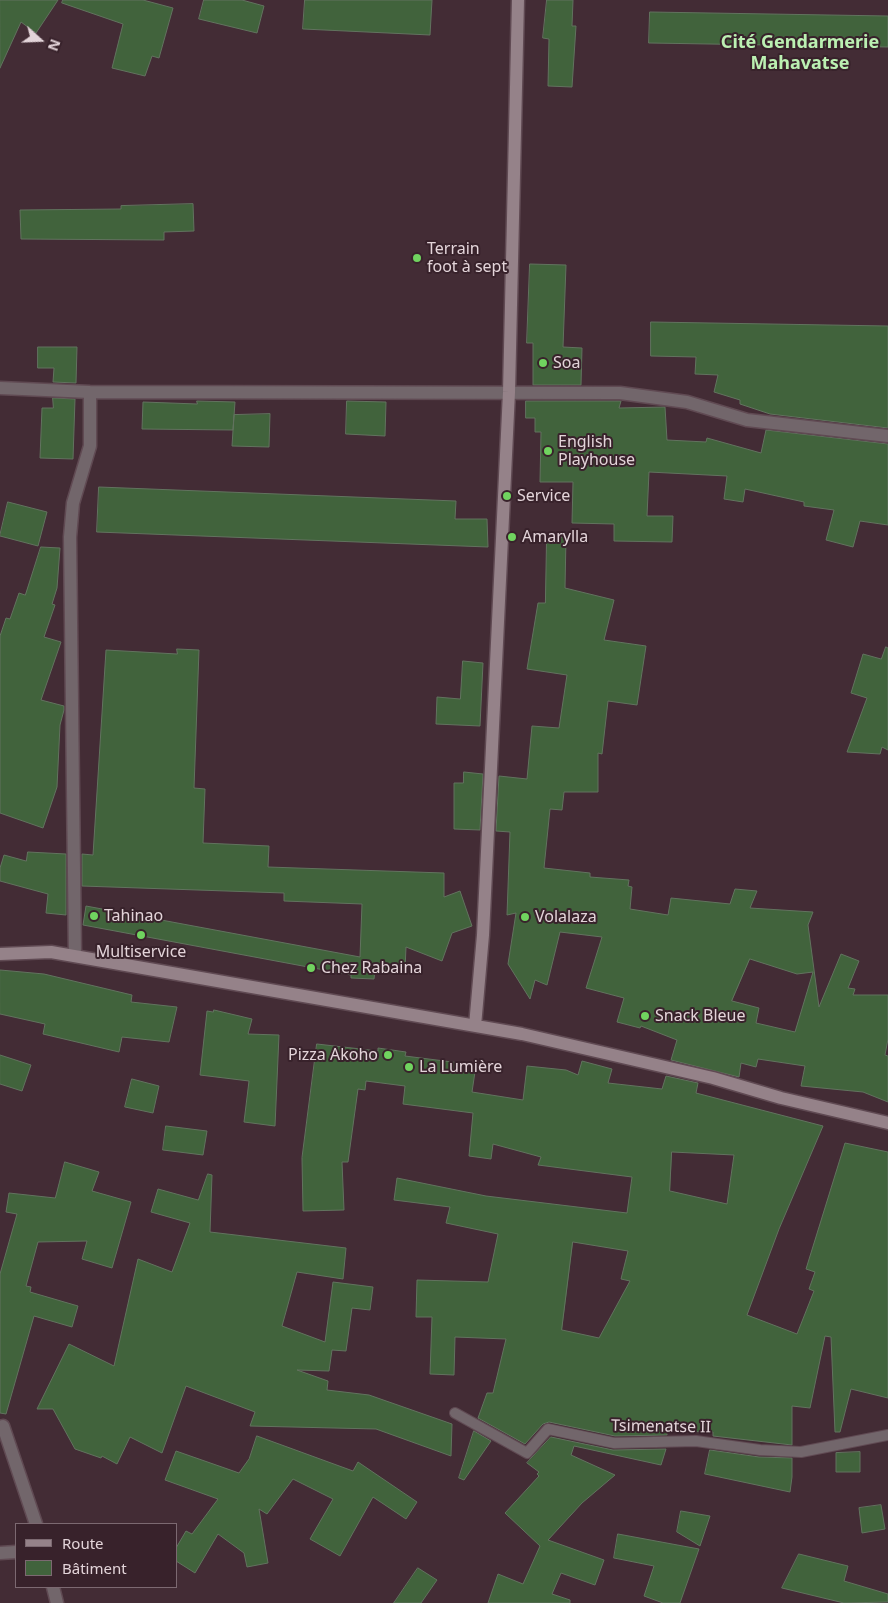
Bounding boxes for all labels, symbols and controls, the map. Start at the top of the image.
north arrow [15,15,65,65]
district label: Cité Gendarmerie Mahavatse [721,32,879,74]
text: N [44,37,65,54]
place label: Terrain foot à sept [427,239,507,277]
marker: Terrain foot à sept [411,252,423,264]
place label: Soa [553,353,580,373]
marker: Soa [537,357,549,369]
place label: English Playhouse [558,432,635,470]
marker: English Playhouse [542,445,554,457]
place label: Service [517,486,570,506]
marker: Service [501,490,513,502]
place label: Amarylla [522,527,588,547]
marker: Amarylla [506,531,518,543]
place label: Tahinao [104,906,163,926]
place label: Volalaza [535,907,597,927]
marker: Tahinao [88,910,100,922]
marker: Volalaza [519,911,531,923]
marker: Multiservice [135,929,147,941]
place label: Multiservice [96,942,186,962]
place label: Chez Rabaina [321,958,422,978]
marker: Chez Rabaina [305,962,317,974]
place label: Snack Bleue [655,1006,745,1026]
marker: Snack Bleue [639,1010,651,1022]
place label: Pizza Akoho [288,1045,378,1065]
marker: Pizza Akoho [382,1049,394,1061]
place label: La Lumière [419,1057,502,1077]
marker: La Lumière [403,1061,415,1073]
street label: Tsimenatse II [611,1417,711,1437]
legend [15,1523,178,1588]
text: Route [62,1533,104,1553]
text: Bâtiment [62,1558,127,1578]

